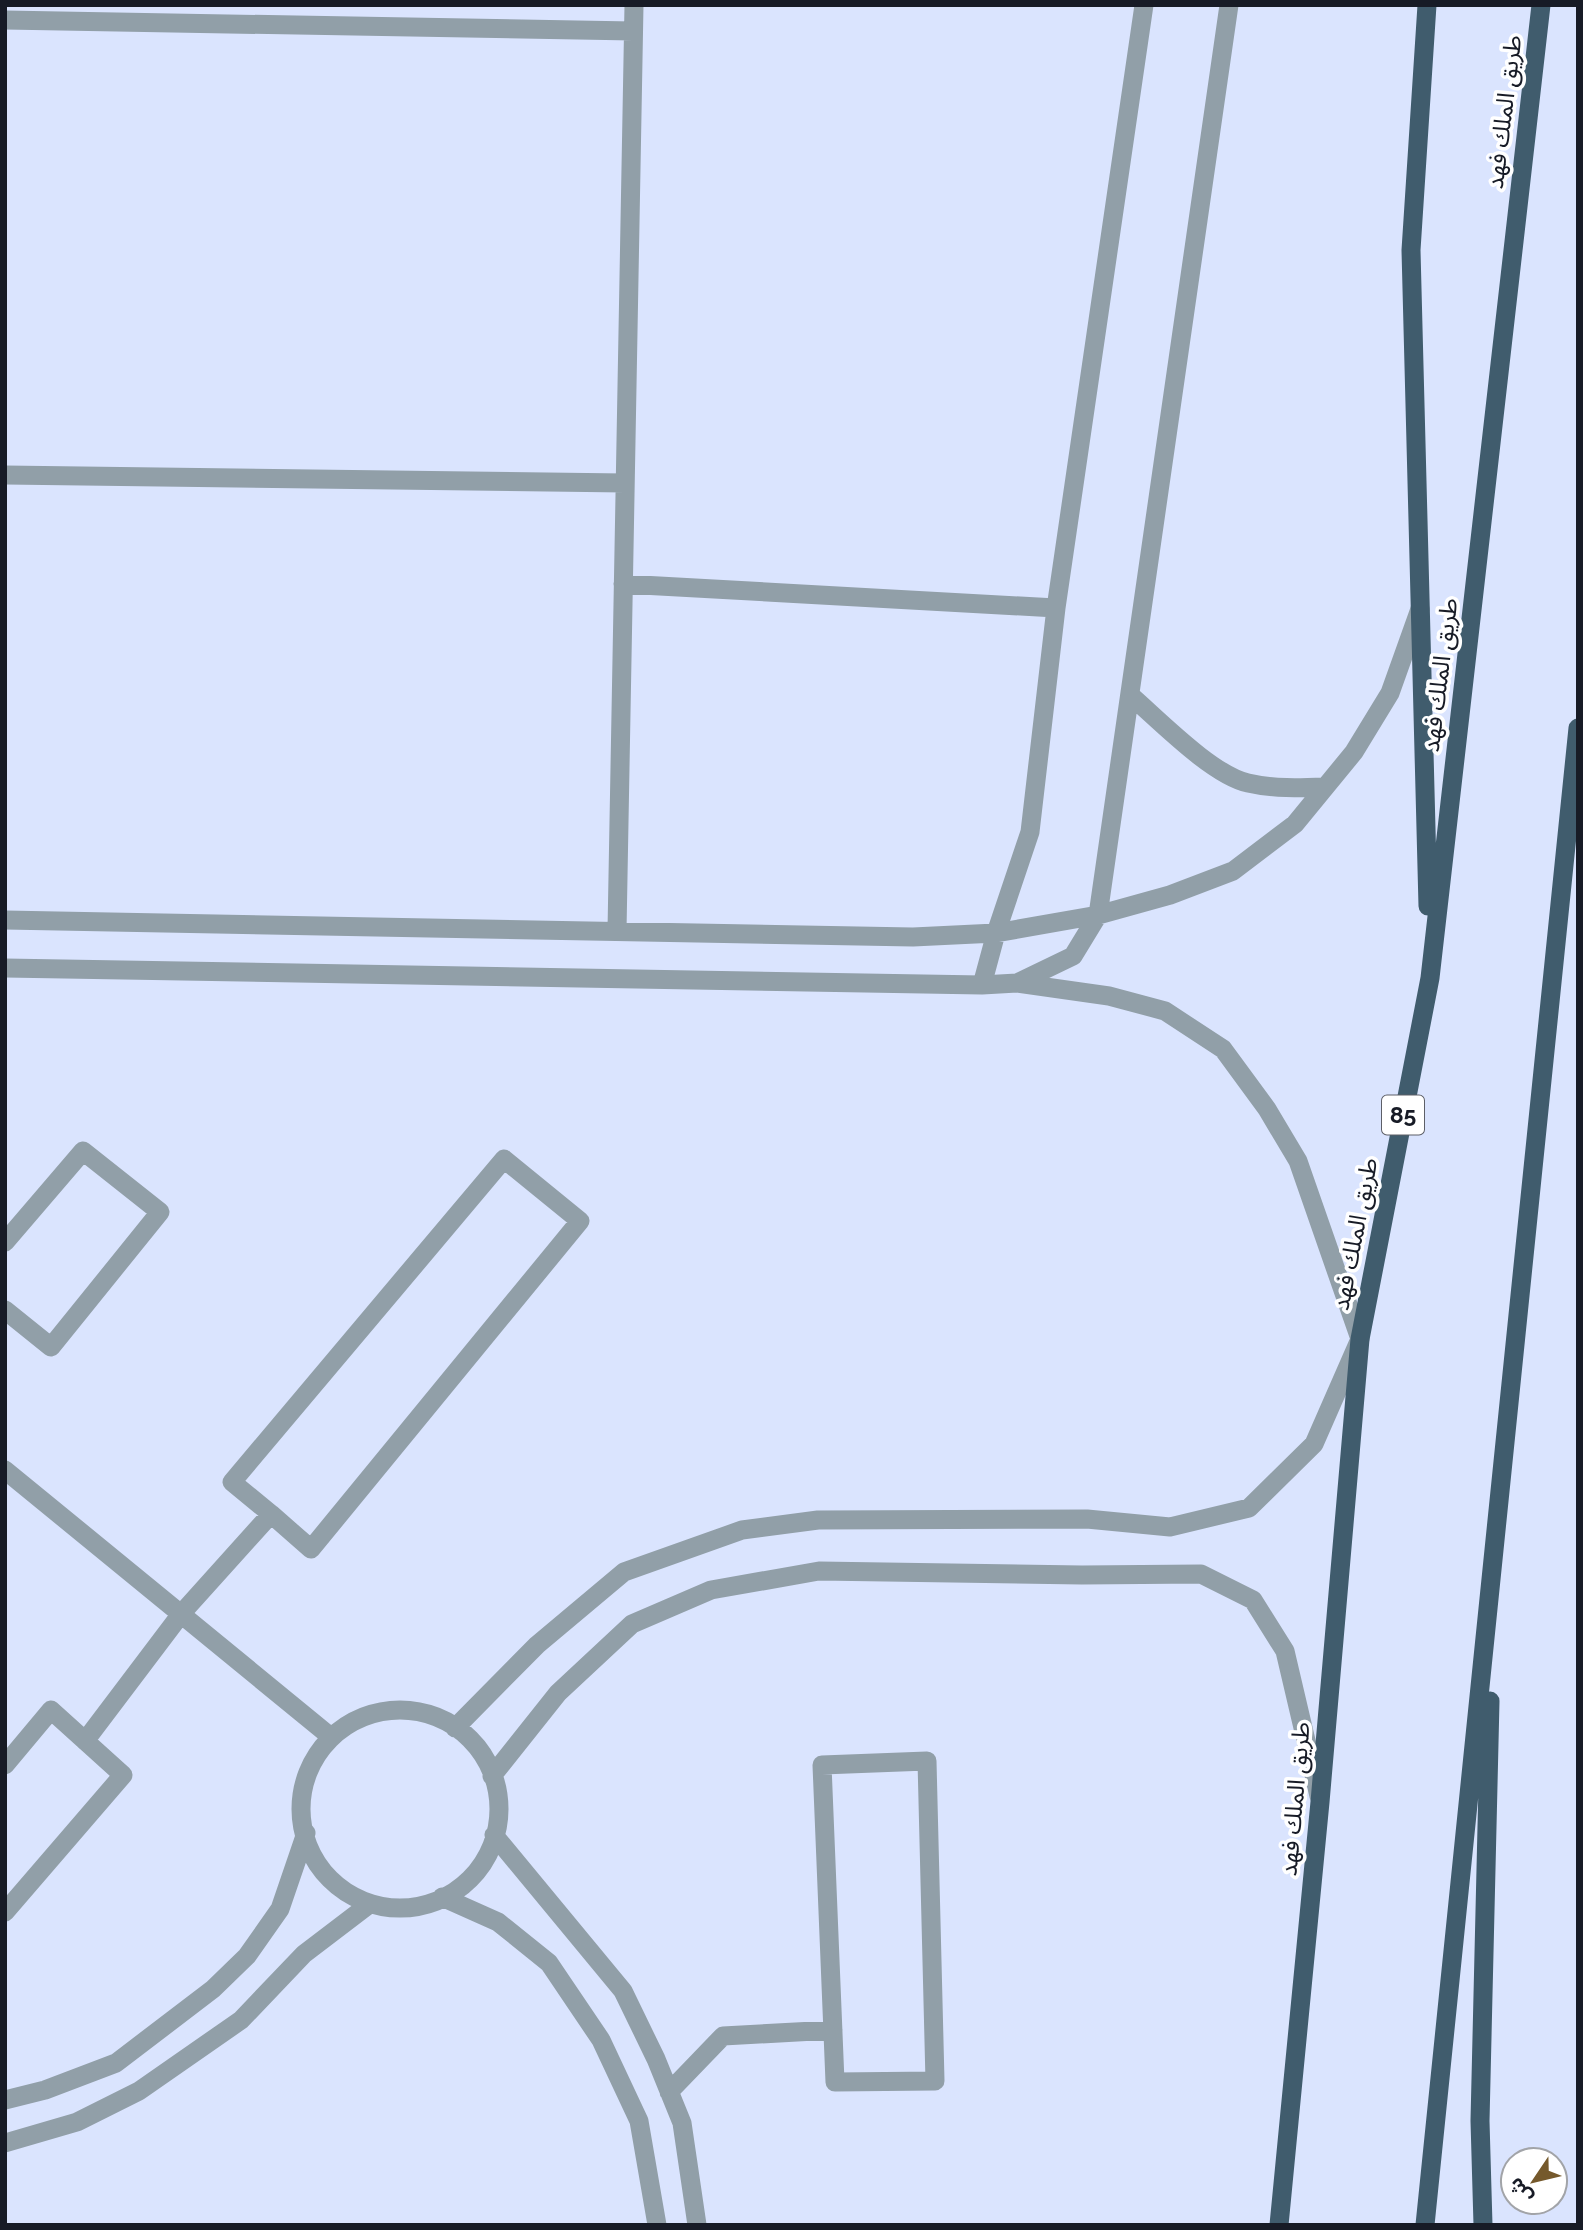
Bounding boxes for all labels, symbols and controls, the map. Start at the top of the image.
street label: طريق الملك فهد [1480,33,1528,191]
street label: طريق الملك فهد [1416,596,1464,754]
road number: 85 [1382,1096,1424,1134]
street label: طريق الملك فهد [1326,1155,1384,1313]
street label: طريق الملك فهد [1273,1721,1317,1877]
north arrow [1499,2146,1569,2216]
text: ش [1504,2174,1537,2208]

